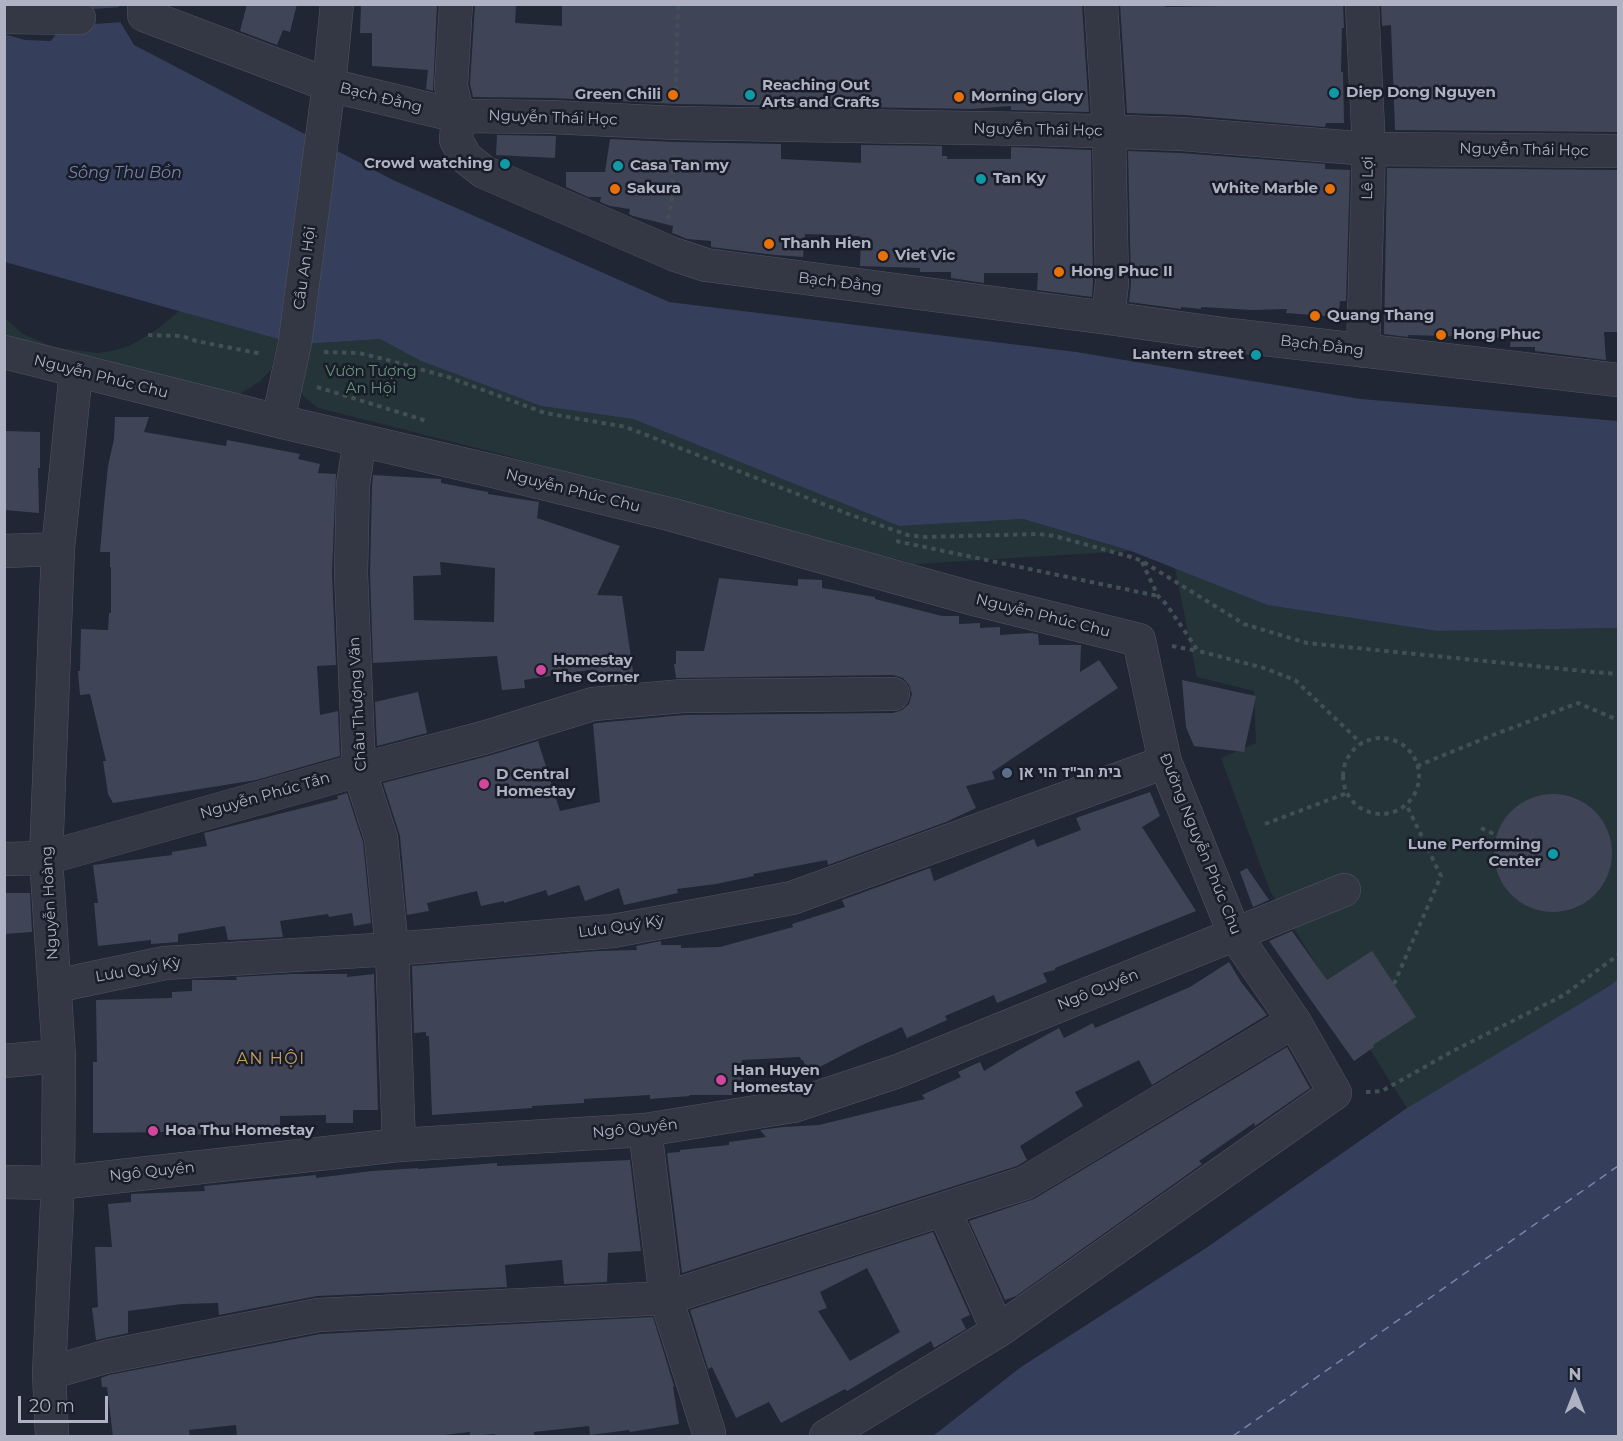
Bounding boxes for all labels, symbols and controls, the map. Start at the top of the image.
place label: Reaching Out Arts and Crafts [762,77,880,112]
street label: Bạch Đằng [338,79,424,117]
place label: Diep Dong Nguyen [1346,84,1496,102]
place label: Green Chili [575,86,661,104]
marker: Diep Dong Nguyen [1327,86,1341,100]
marker: Green Chili [666,88,680,102]
marker: Reaching Out Arts and Crafts [743,88,757,102]
place label: Morning Glory [971,88,1083,106]
marker: Morning Glory [952,90,966,104]
street label: Nguyễn Thái Học [488,107,618,129]
street label: Nguyễn Thái Học [973,120,1103,140]
street label: Nguyễn Thái Học [1459,140,1589,160]
place label: Crowd watching [364,155,493,173]
street label: Lê Lợi [1359,156,1377,200]
marker: Crowd watching [498,157,512,171]
place label: Casa Tan my [630,157,729,175]
marker: Casa Tan my [611,159,625,173]
water label: Sông Thu Bồn [68,163,182,183]
place label: Tan Ky [993,170,1046,188]
marker: Tan Ky [974,172,988,186]
place label: Sakura [627,180,681,198]
place label: White Marble [1211,180,1318,198]
marker: Sakura [608,182,622,196]
marker: White Marble [1323,182,1337,196]
street label: Cầu An Hội [290,225,320,311]
place label: Thanh Hien [781,235,871,253]
marker: Thanh Hien [762,237,776,251]
place label: Viet Vic [895,247,955,265]
marker: Viet Vic [876,249,890,263]
place label: Hong Phuc II [1071,263,1173,281]
marker: Hong Phuc II [1052,265,1066,279]
street label: Bạch Đằng [797,269,883,297]
place label: Quang Thang [1327,307,1434,325]
marker: Quang Thang [1308,309,1322,323]
place label: Hong Phuc [1453,326,1541,344]
marker: Hong Phuc [1434,328,1448,342]
street label: Bạch Đằng [1279,332,1365,360]
place label: Lantern street [1132,346,1244,364]
marker: Lantern street [1249,348,1263,362]
street label: Nguyễn Phúc Chu [32,352,170,402]
park label: Vườn Tượng An Hội [325,363,417,398]
street label: Nguyễn Phúc Chu [504,466,642,516]
street label: Nguyễn Phúc Chu [974,591,1112,641]
street label: Châu Thượng Văn [345,636,371,772]
place label: Homestay The Corner [553,652,640,687]
marker: Homestay The Corner [534,663,548,677]
street label: Đường Nguyễn Phúc Chu [1155,751,1245,937]
place label: בית חב"ד הוי אן [1019,764,1121,782]
place label: D Central Homestay [496,766,576,801]
marker: בית חב"ד הוי אן [1000,766,1014,780]
street label: Nguyễn Phúc Tần [198,769,332,823]
marker: D Central Homestay [477,777,491,791]
place label: Lune Performing Center [1408,836,1541,871]
street label: Nguyễn Hoàng [38,845,62,961]
marker: Lune Performing Center [1546,847,1560,861]
street label: Lưu Quý Kỳ [577,912,665,942]
street label: Lưu Quý Kỳ [94,954,182,986]
street label: Ngô Quyền [1055,966,1141,1014]
district label: AN HỘI [237,1049,305,1069]
place label: Han Huyen Homestay [733,1062,820,1097]
marker: Han Huyen Homestay [714,1073,728,1087]
street label: Ngô Quyền [592,1116,678,1142]
place label: Hoa Thu Homestay [165,1122,314,1140]
marker: Hoa Thu Homestay [146,1124,160,1138]
street label: Ngô Quyền [109,1159,195,1185]
north arrow [1545,1363,1605,1423]
text: N [1569,1365,1581,1384]
scale bar [21,1384,111,1422]
text: 20 m [29,1395,75,1417]

